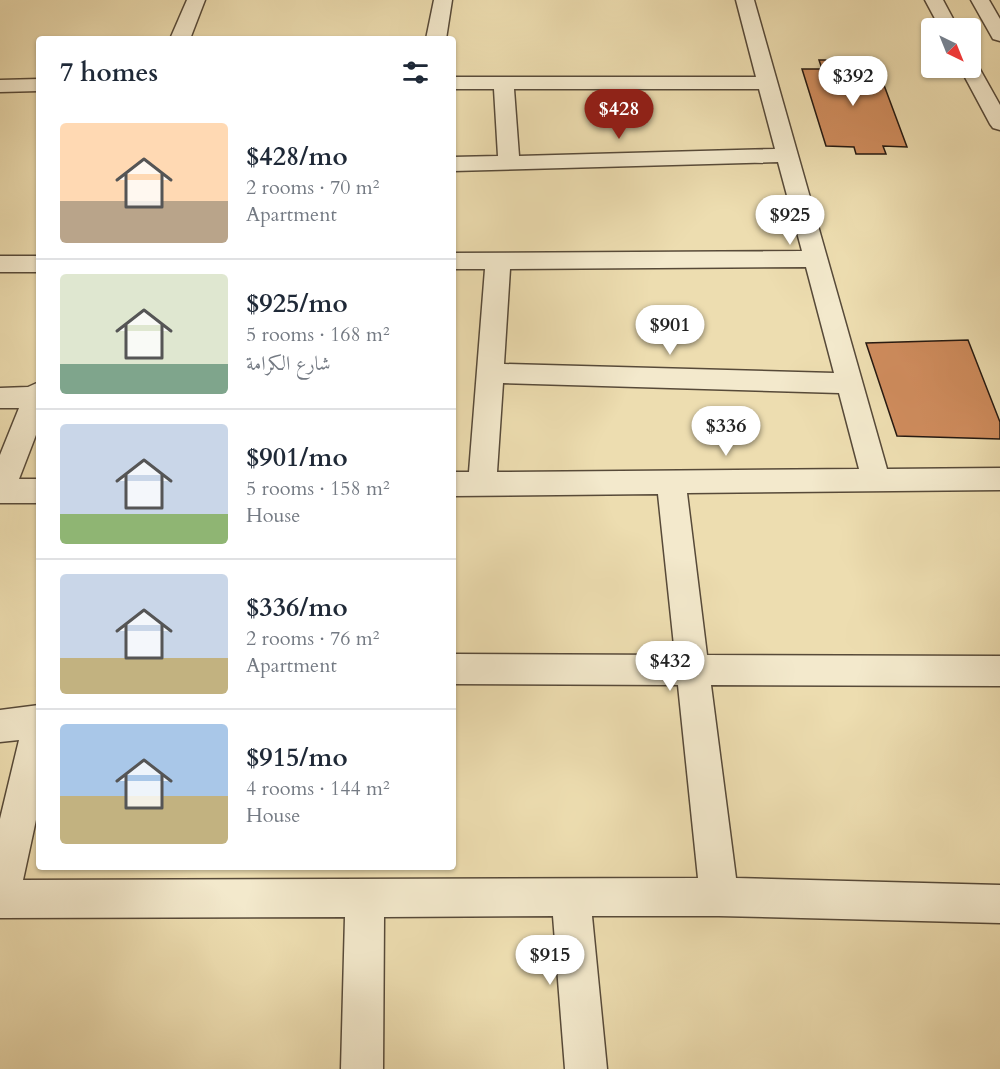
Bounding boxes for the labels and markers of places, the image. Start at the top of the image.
pin: $392 [817,56,889,107]
pin: $428 [583,89,655,140]
pin: $925 [754,195,826,246]
pin: $901 [634,305,706,356]
pin: $336 [690,406,762,457]
pin: $432 [634,641,706,692]
pin: $915 [514,935,586,986]

